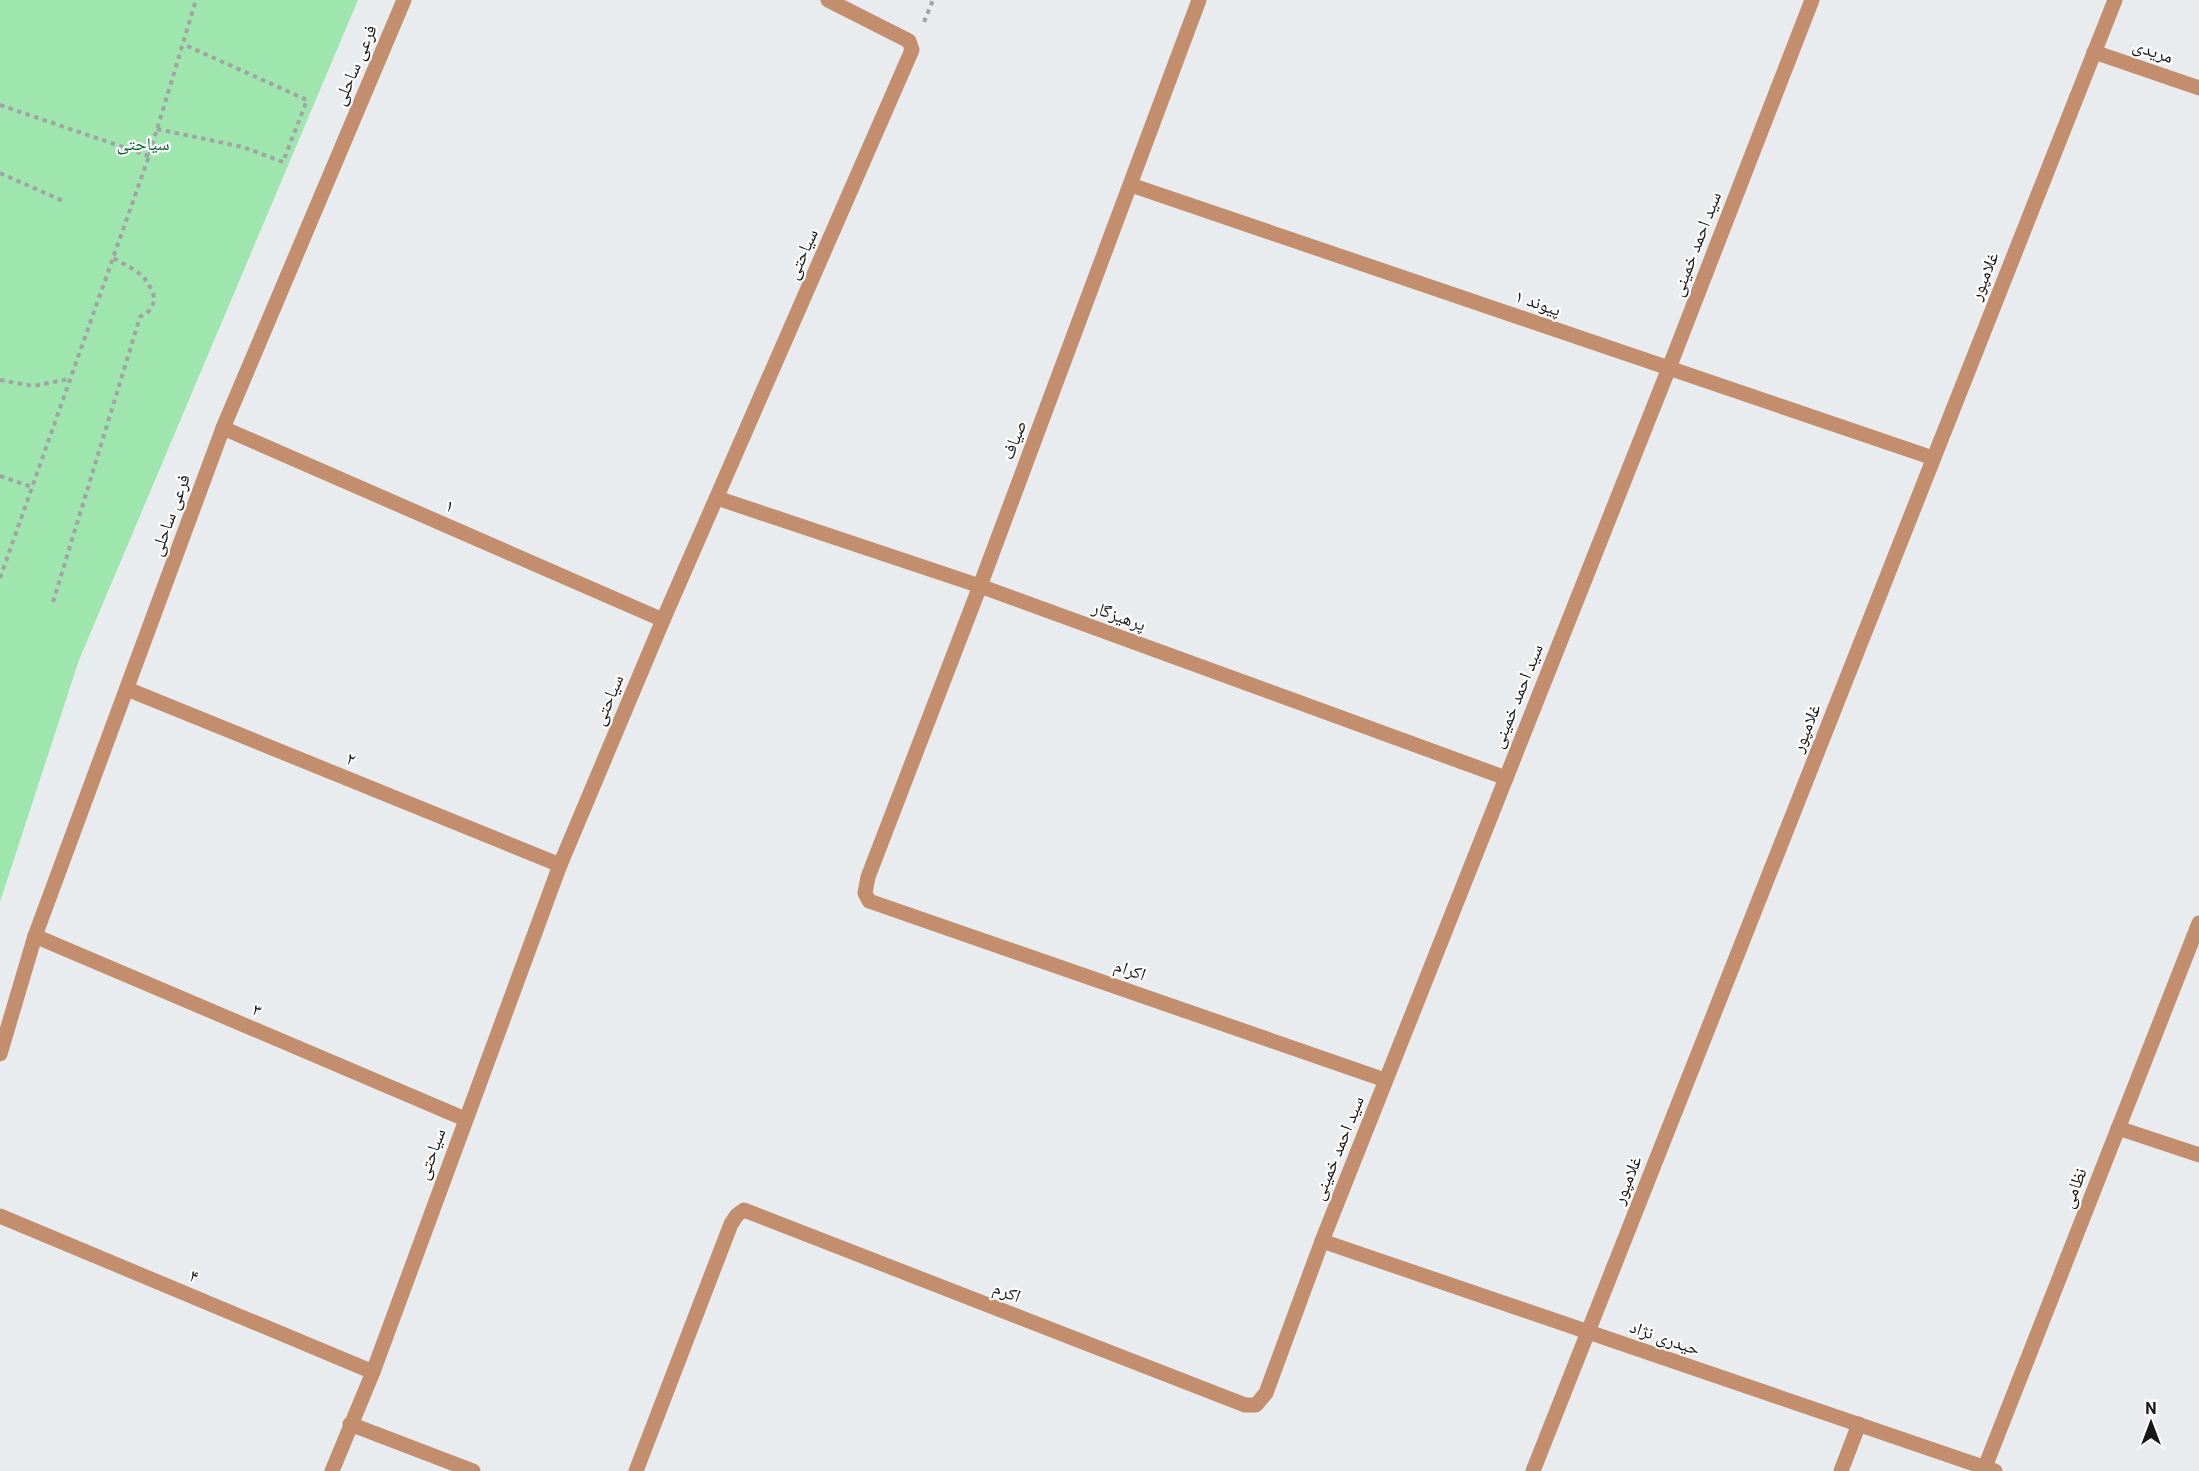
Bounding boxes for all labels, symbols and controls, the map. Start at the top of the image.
street label: فرعی ساحلی [328,21,382,109]
street label: مریدی [2130,34,2176,68]
park label: سیاحتی [116,133,170,155]
street label: سید احمد خمینی [1666,188,1726,300]
street label: سیاحتی [781,225,823,283]
street label: غلامپور [1964,249,2004,304]
street label: پیوند ۱ [1512,285,1564,321]
street label: صیاف [996,417,1031,463]
street label: فرعی ساحلی [145,471,195,559]
street label: ۱ [442,494,458,517]
street label: پرهیزگار [1088,596,1149,636]
street label: سید احمد خمینی [1486,641,1548,751]
street label: سیاحتی [587,671,629,729]
street label: غلامپور [1786,701,1826,756]
street label: ۲ [344,747,359,770]
street label: اکرام [1111,954,1149,987]
street label: ۳ [249,998,265,1021]
street label: سید احمد خمینی [1307,1093,1369,1203]
street label: سیاحتی [412,1125,450,1183]
street label: غلامپور [1607,1153,1647,1208]
street label: نظامی [2056,1165,2092,1211]
street label: ۴ [186,1264,202,1287]
street label: اکرم [990,1277,1024,1308]
street label: حیدری نژاد [1627,1316,1703,1360]
north arrow [2121,1393,2181,1453]
text: N [2145,1399,2157,1418]

